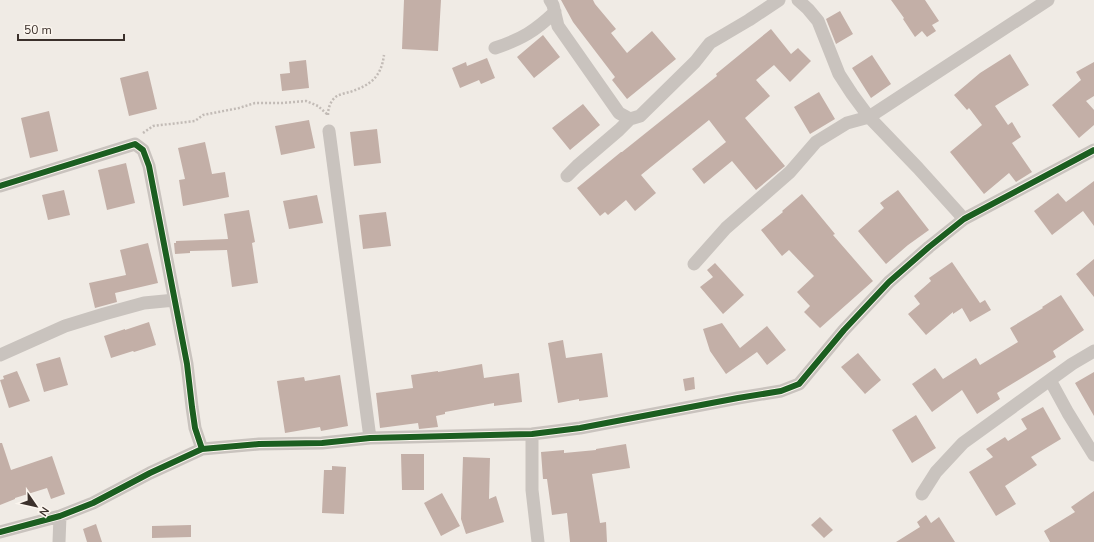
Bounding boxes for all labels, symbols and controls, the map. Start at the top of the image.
scale bar [18,16,124,42]
text: 50 m [24,22,52,38]
north arrow [16,486,56,526]
text: N [35,504,52,519]

